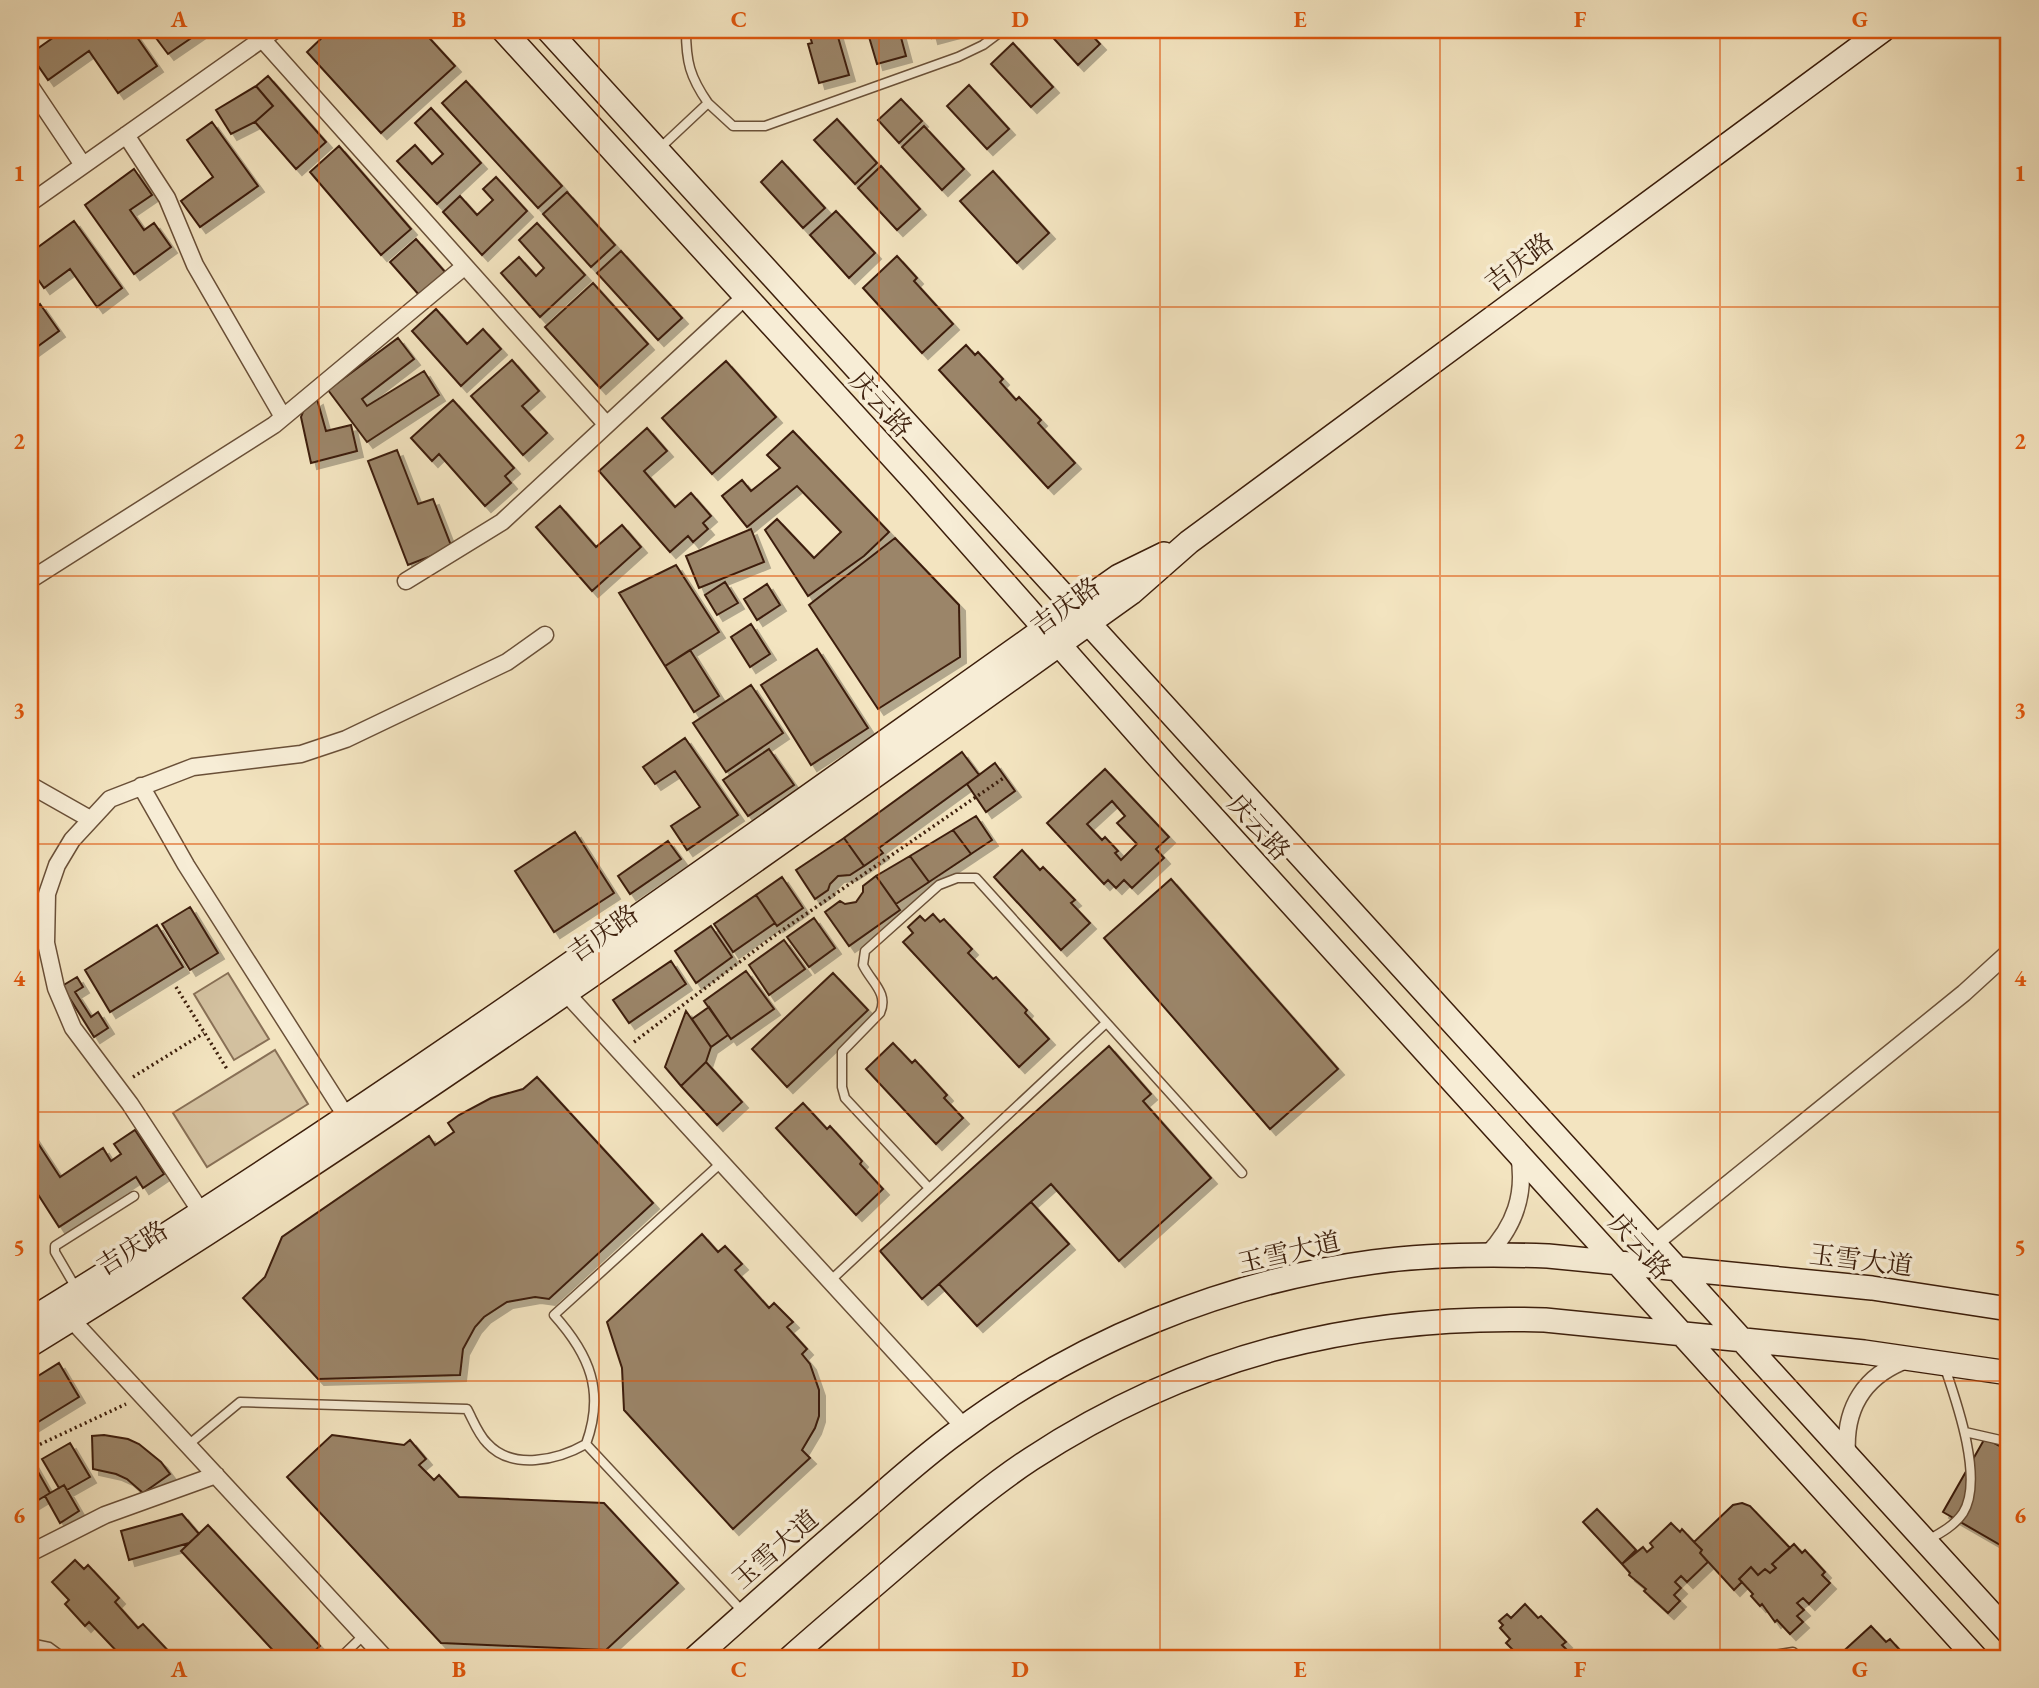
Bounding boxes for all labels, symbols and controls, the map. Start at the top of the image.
text: A [170,4,188,34]
text: B [452,4,466,34]
text: C [731,4,747,34]
text: D [1011,4,1029,34]
text: E [1293,4,1307,34]
text: F [1574,4,1587,34]
text: G [1852,4,1868,34]
text: 1 [13,158,25,188]
text: 1 [2014,158,2026,188]
street label: 吉庆路 [1478,225,1560,299]
street label: 庆云路 [842,364,920,444]
text: 2 [13,426,25,456]
text: 2 [2014,426,2026,456]
street label: 吉庆路 [1023,569,1107,643]
text: 3 [13,695,25,725]
text: 3 [2014,695,2026,725]
street label: 庆云路 [1220,787,1298,867]
street label: 吉庆路 [561,897,645,969]
text: 4 [13,963,26,993]
text: 4 [2014,963,2027,993]
street label: 庆云路 [1601,1206,1679,1286]
street label: 吉庆路 [90,1213,174,1283]
street label: 玉雪大道 [1235,1224,1343,1280]
text: 5 [13,1232,25,1262]
text: 5 [2014,1232,2026,1262]
street label: 玉雪大道 [1807,1237,1915,1283]
text: 6 [13,1500,25,1530]
text: 6 [2014,1500,2026,1530]
street label: 玉雪大道 [725,1502,825,1596]
text: A [170,1654,188,1684]
text: B [452,1654,466,1684]
text: C [731,1654,747,1684]
text: D [1011,1654,1029,1684]
text: E [1293,1654,1307,1684]
text: F [1574,1654,1587,1684]
text: G [1852,1654,1868,1684]

